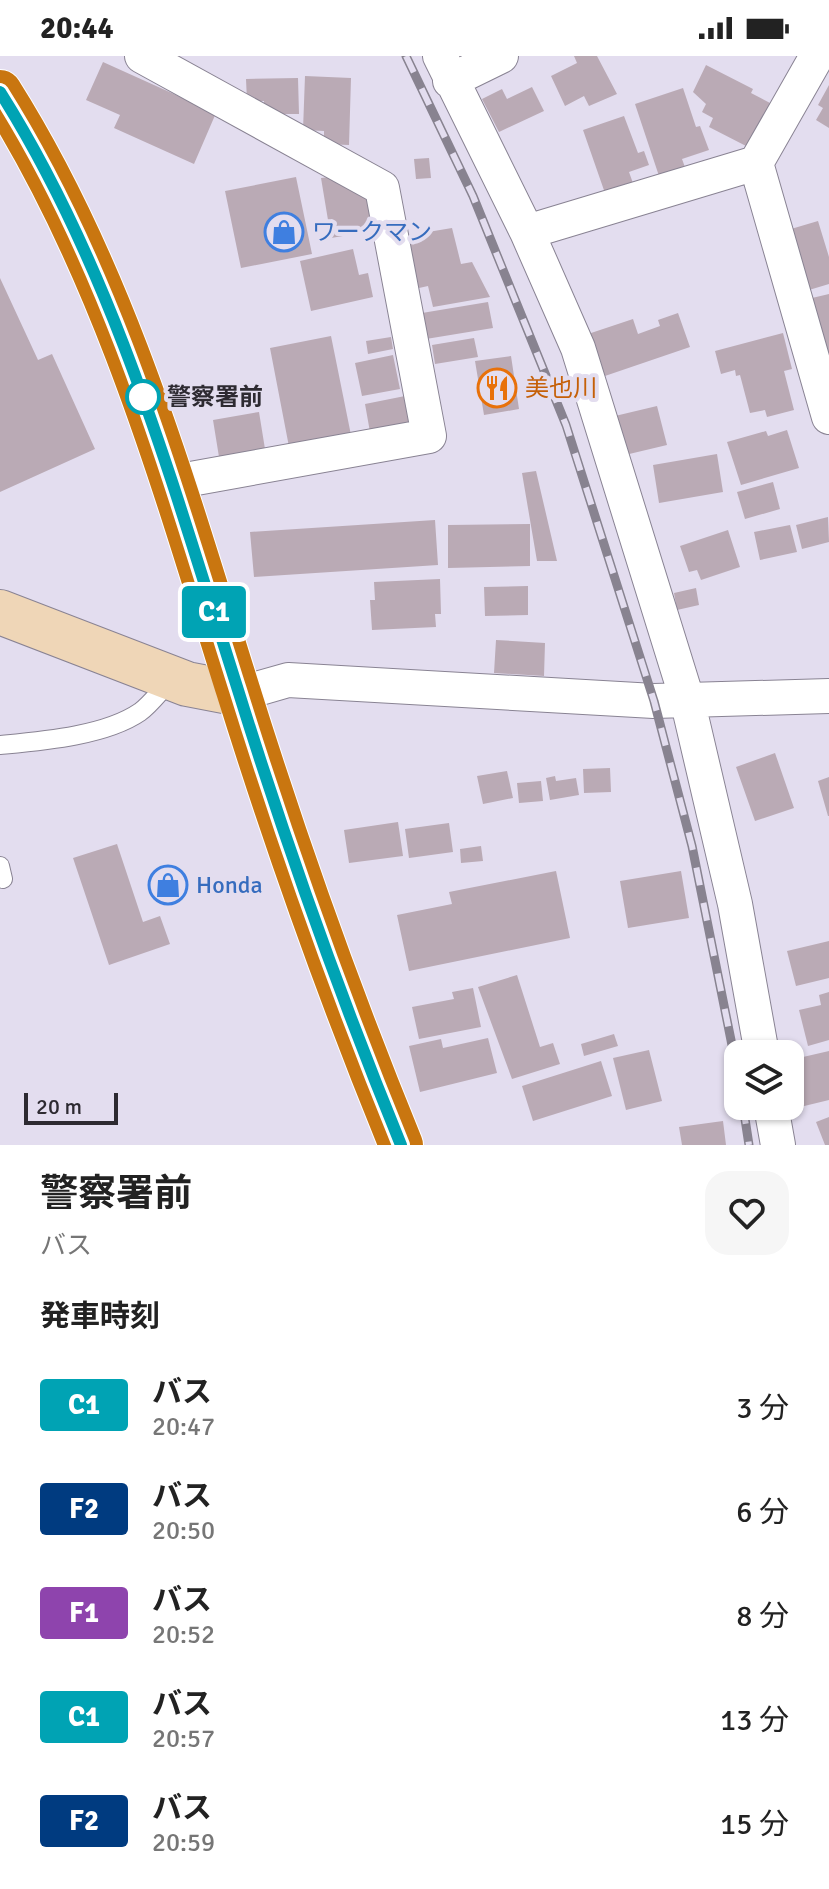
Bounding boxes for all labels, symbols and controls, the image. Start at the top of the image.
text: 20:44 [40,10,114,47]
shop icon: ワークマン [263,211,305,253]
place label: ワークマン [312,217,432,247]
restaurant icon: 美也川 [476,367,518,409]
place label: 美也川 [525,373,597,403]
marker: 警察署前 [126,380,160,414]
place label: 警察署前 [167,382,263,412]
line badge: C1 [178,586,250,638]
text: C1 [198,595,230,629]
shop icon: Honda [147,864,189,906]
place label: Honda [196,870,263,900]
map controls [724,1040,804,1120]
button: layers [724,1040,804,1120]
scale bar [24,1089,118,1125]
text: 20 m [36,1093,82,1120]
text: 警察署前 [40,1170,192,1217]
button: heart [705,1171,789,1255]
text: バス [40,1230,92,1262]
text: 発車時刻 [40,1298,160,1335]
text: バス [152,1374,212,1411]
text: C1 [68,1388,100,1422]
text: 3 分 [736,1390,789,1427]
text: 20:47 [152,1411,215,1443]
text: バス [152,1478,212,1515]
text: F2 [69,1492,99,1526]
text: 6 分 [736,1494,789,1531]
text: 20:50 [152,1515,215,1547]
text: バス [152,1582,212,1619]
text: F1 [69,1596,99,1630]
text: 8 分 [736,1598,789,1635]
text: 20:52 [152,1619,215,1651]
text: バス [152,1686,212,1723]
text: C1 [68,1700,100,1734]
text: 13 分 [720,1702,789,1739]
text: 20:57 [152,1723,215,1755]
text: バス [152,1790,212,1827]
text: F2 [69,1804,99,1838]
text: 15 分 [720,1806,789,1843]
text: 20:59 [152,1827,215,1859]

